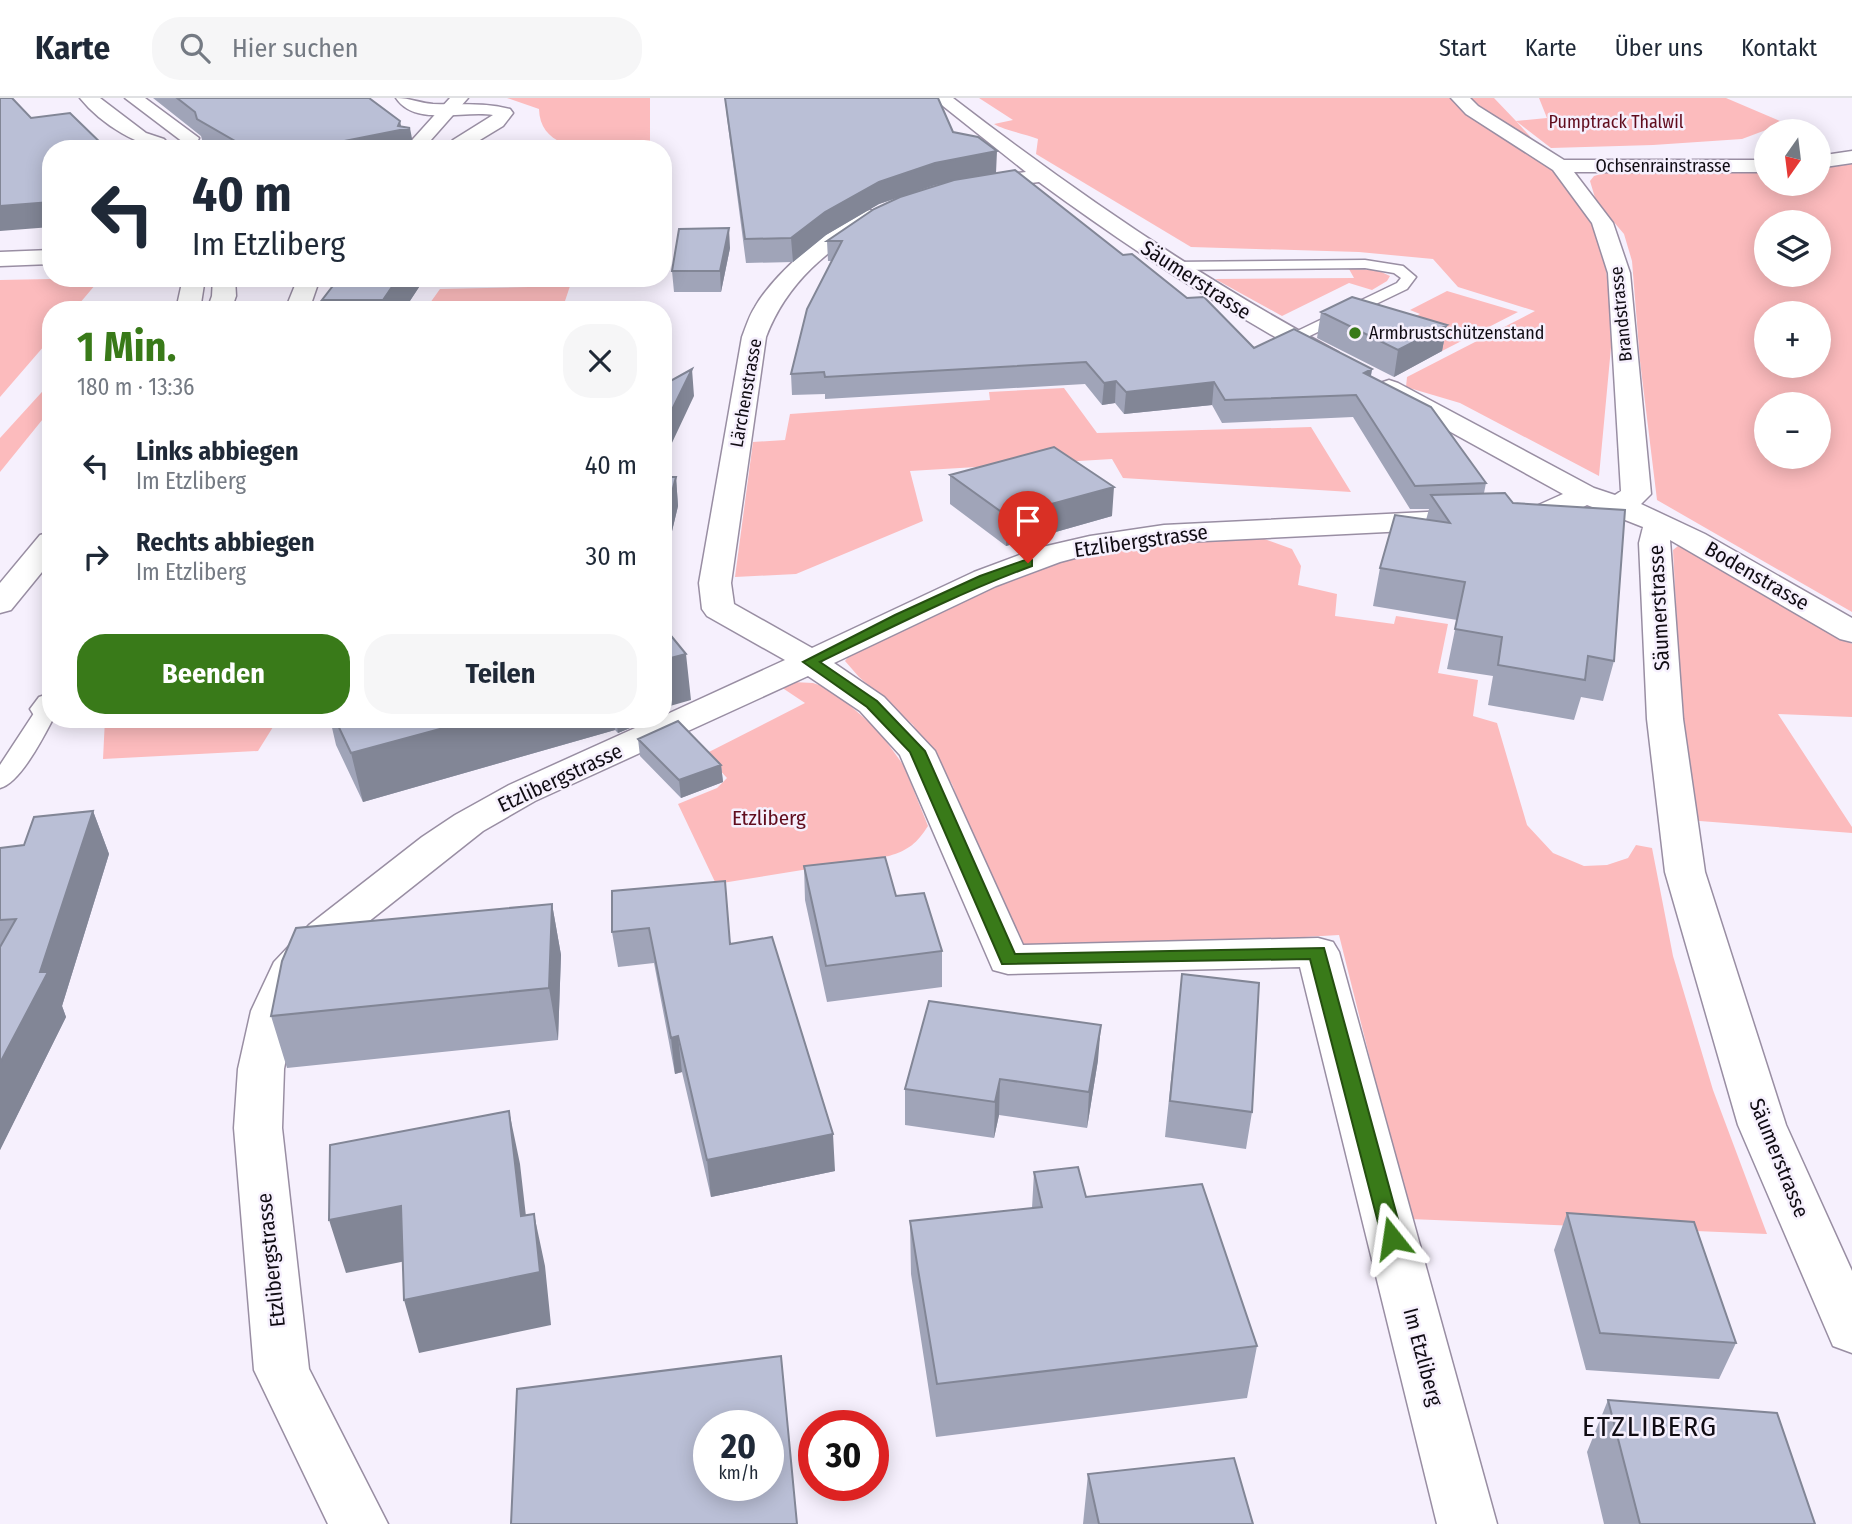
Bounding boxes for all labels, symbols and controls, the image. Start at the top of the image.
search box [152,17,642,80]
text: Karte [35,28,110,68]
icon: search [176,29,214,67]
text: Hier suchen [232,33,359,64]
text: Start [1439,34,1487,62]
text: Karte [1525,34,1577,62]
text: Über uns [1615,34,1703,62]
text: Kontakt [1741,34,1817,62]
park label: Pumptrack Thalwil [1549,111,1684,133]
north arrow [1754,119,1830,196]
map controls [1754,119,1831,469]
street label: Ochsenrainstrasse [1595,155,1731,177]
text: 40 m [192,165,292,224]
icon: left [77,168,168,259]
button: layers [1754,210,1831,287]
text: Im Etzliberg [192,225,345,263]
street label: Säumerstrasse [1136,235,1256,325]
street label: Brandstrasse [1605,265,1637,363]
button: + [1754,301,1831,378]
text: 1 Min. [77,322,176,372]
place label: Armbrustschützenstand [1369,322,1544,344]
button: close [563,324,637,398]
marker: Armbrustschützenstand [1347,325,1363,341]
street label: Lärchenstrasse [726,337,766,449]
text: 180 m · 13:36 [77,373,194,401]
button: − [1754,392,1831,469]
text: Links abbiegen [136,436,299,467]
icon: left [77,447,115,485]
text: 40 m [585,450,637,481]
text: Im Etzliberg [136,467,246,495]
pin [998,491,1058,563]
icon: arrive [1009,502,1047,540]
street label: Etzlibergstrasse [1073,519,1209,563]
text: Rechts abbiegen [136,527,315,558]
street label: Bodenstrasse [1700,536,1814,616]
icon: right [77,538,115,576]
text: 30 m [586,541,637,572]
street label: Säumerstrasse [1643,544,1675,672]
text: Im Etzliberg [136,558,246,586]
button: Beenden [77,634,350,714]
button: Teilen [364,634,637,714]
street label: Etzlibergstrasse [494,738,626,818]
park label: Etzliberg [732,805,806,831]
street label: Säumerstrasse [1743,1095,1815,1221]
street label: Etzlibergstrasse [251,1192,291,1328]
position arrow [1355,1201,1429,1275]
street label: Im Etzliberg [1397,1305,1449,1409]
speed limit sign: 30 [798,1410,889,1501]
district label: ETZLIBERG [1582,1410,1718,1443]
text: 20 [721,1425,756,1467]
text: km/h [718,1462,759,1484]

